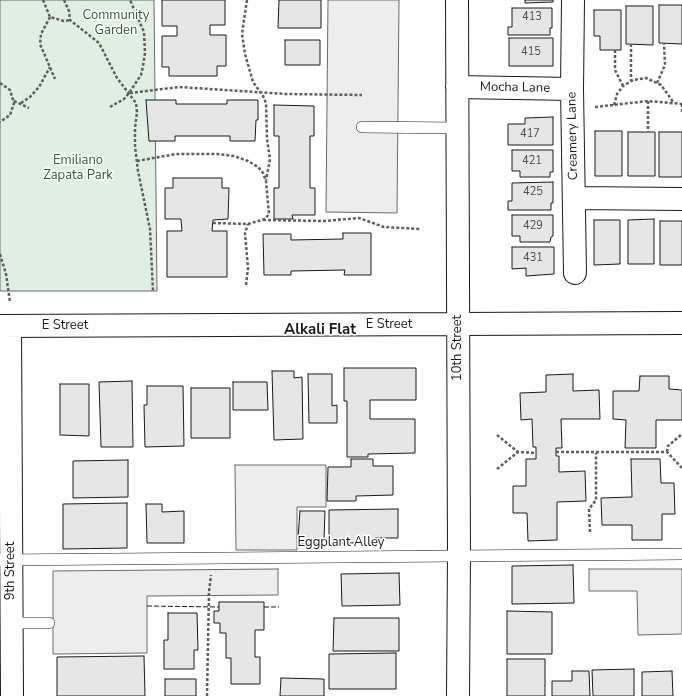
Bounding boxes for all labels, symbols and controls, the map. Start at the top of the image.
park label: Community Garden [83,8,149,39]
house number: 413 [522,10,542,24]
house number: 415 [521,45,541,59]
street label: Mocha Lane [480,80,550,96]
street label: Creamery Lane [564,92,582,180]
house number: 417 [520,127,540,141]
park label: Emiliano Zapata Park [43,153,113,184]
house number: 421 [522,154,542,168]
house number: 425 [523,185,543,199]
house number: 429 [523,219,543,233]
house number: 431 [523,251,543,265]
street label: 10th Street [450,315,466,381]
street label: E Street [366,317,412,333]
street label: E Street [42,318,88,334]
district label: Alkali Flat [284,321,356,339]
street label: Eggplant Alley [298,535,384,551]
street label: 9th Street [3,542,19,600]

